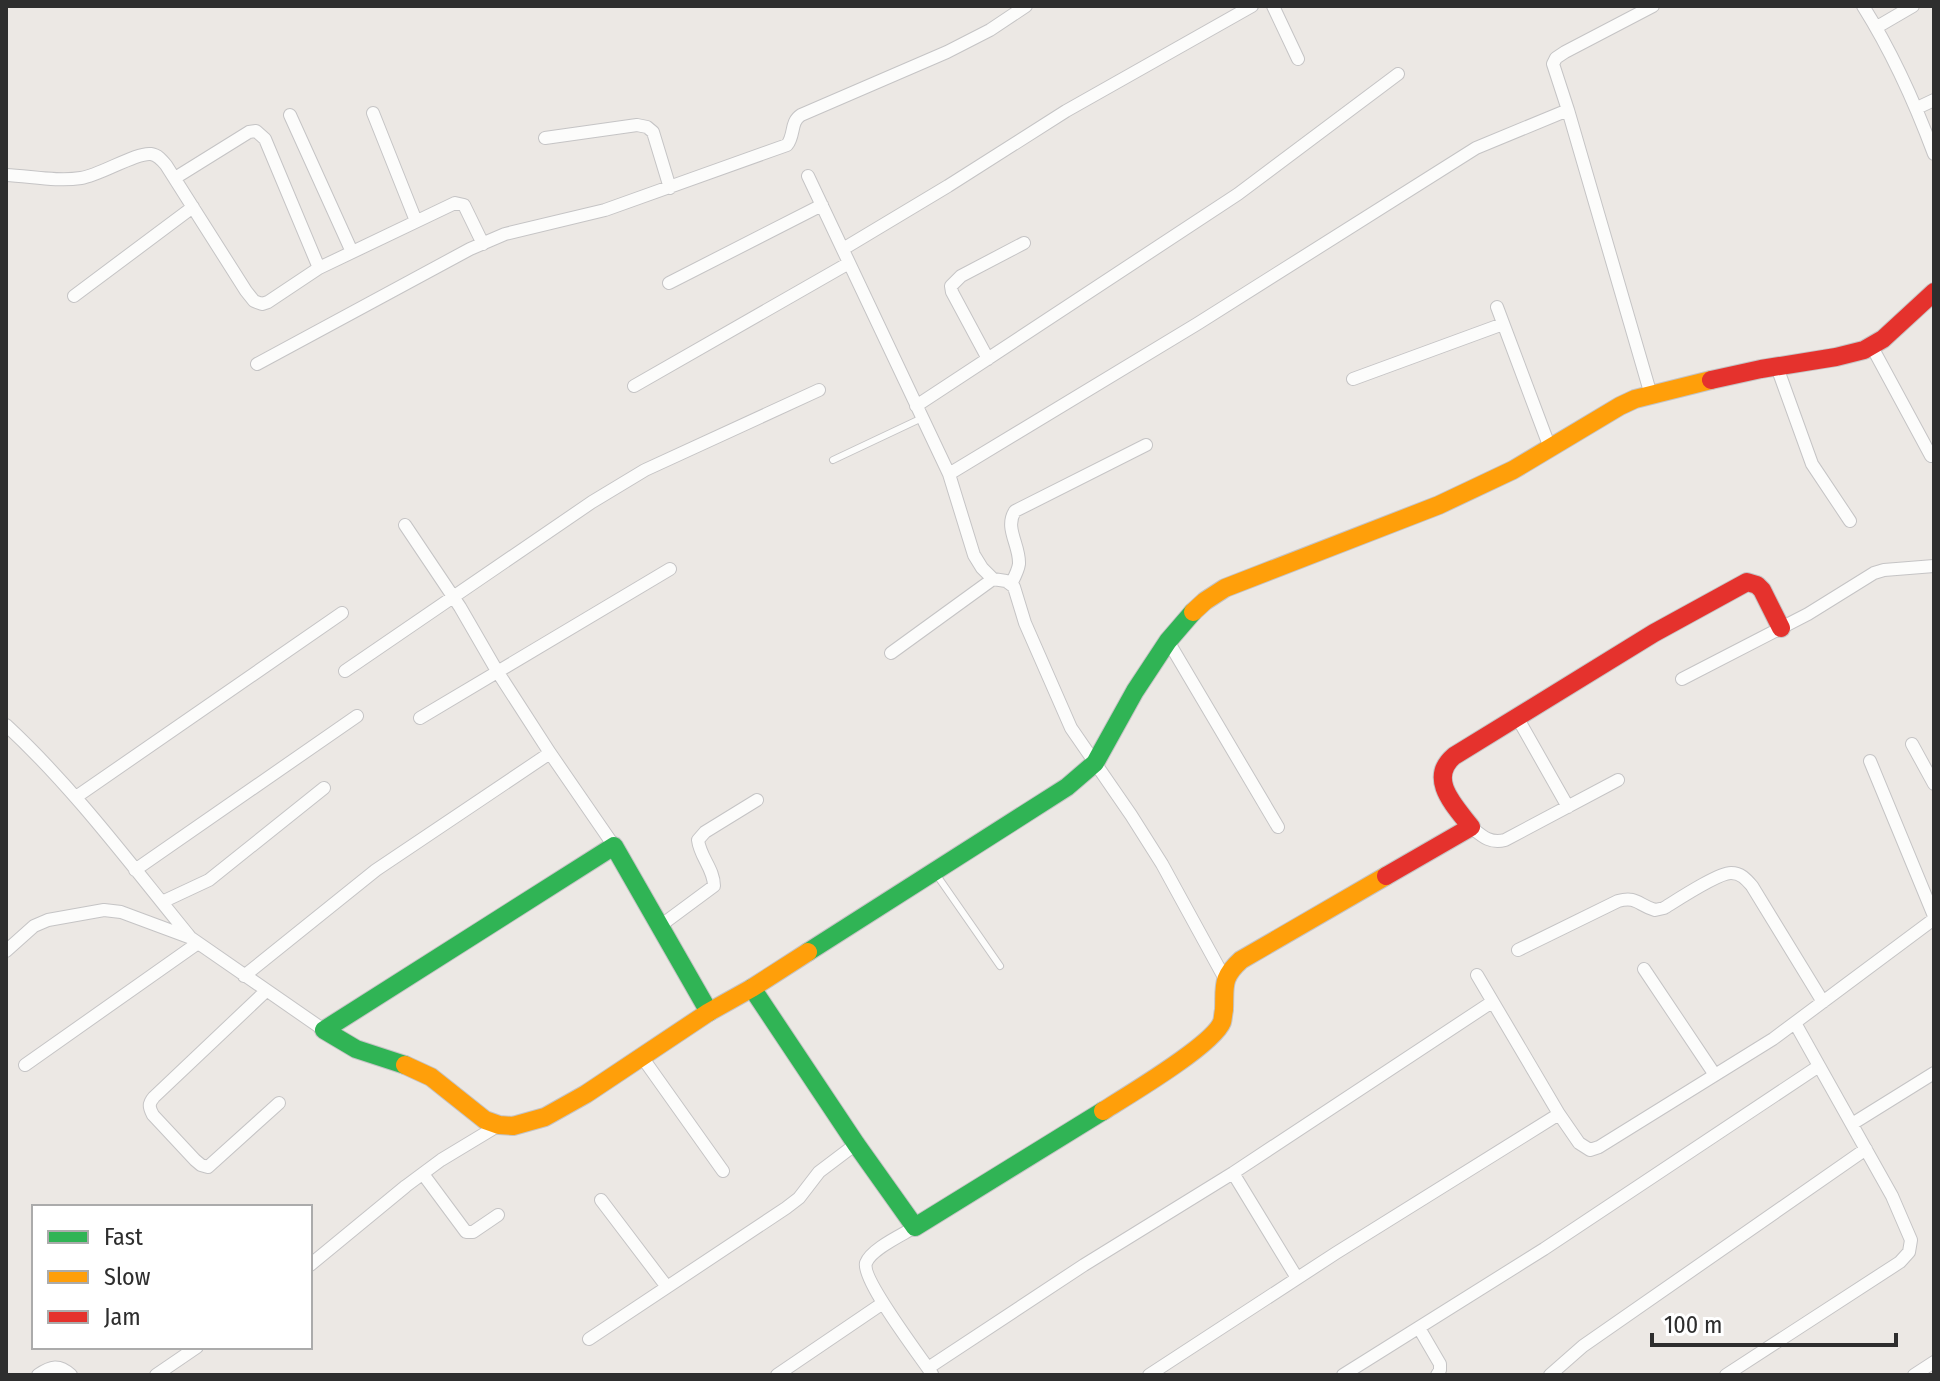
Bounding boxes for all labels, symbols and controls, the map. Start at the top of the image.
legend [32,1205,312,1349]
text: Fast [104,1223,143,1251]
text: Slow [104,1263,151,1291]
scale bar [1652,1297,1896,1347]
text: Jam [104,1303,141,1331]
text: 100 m [1664,1311,1722,1339]

